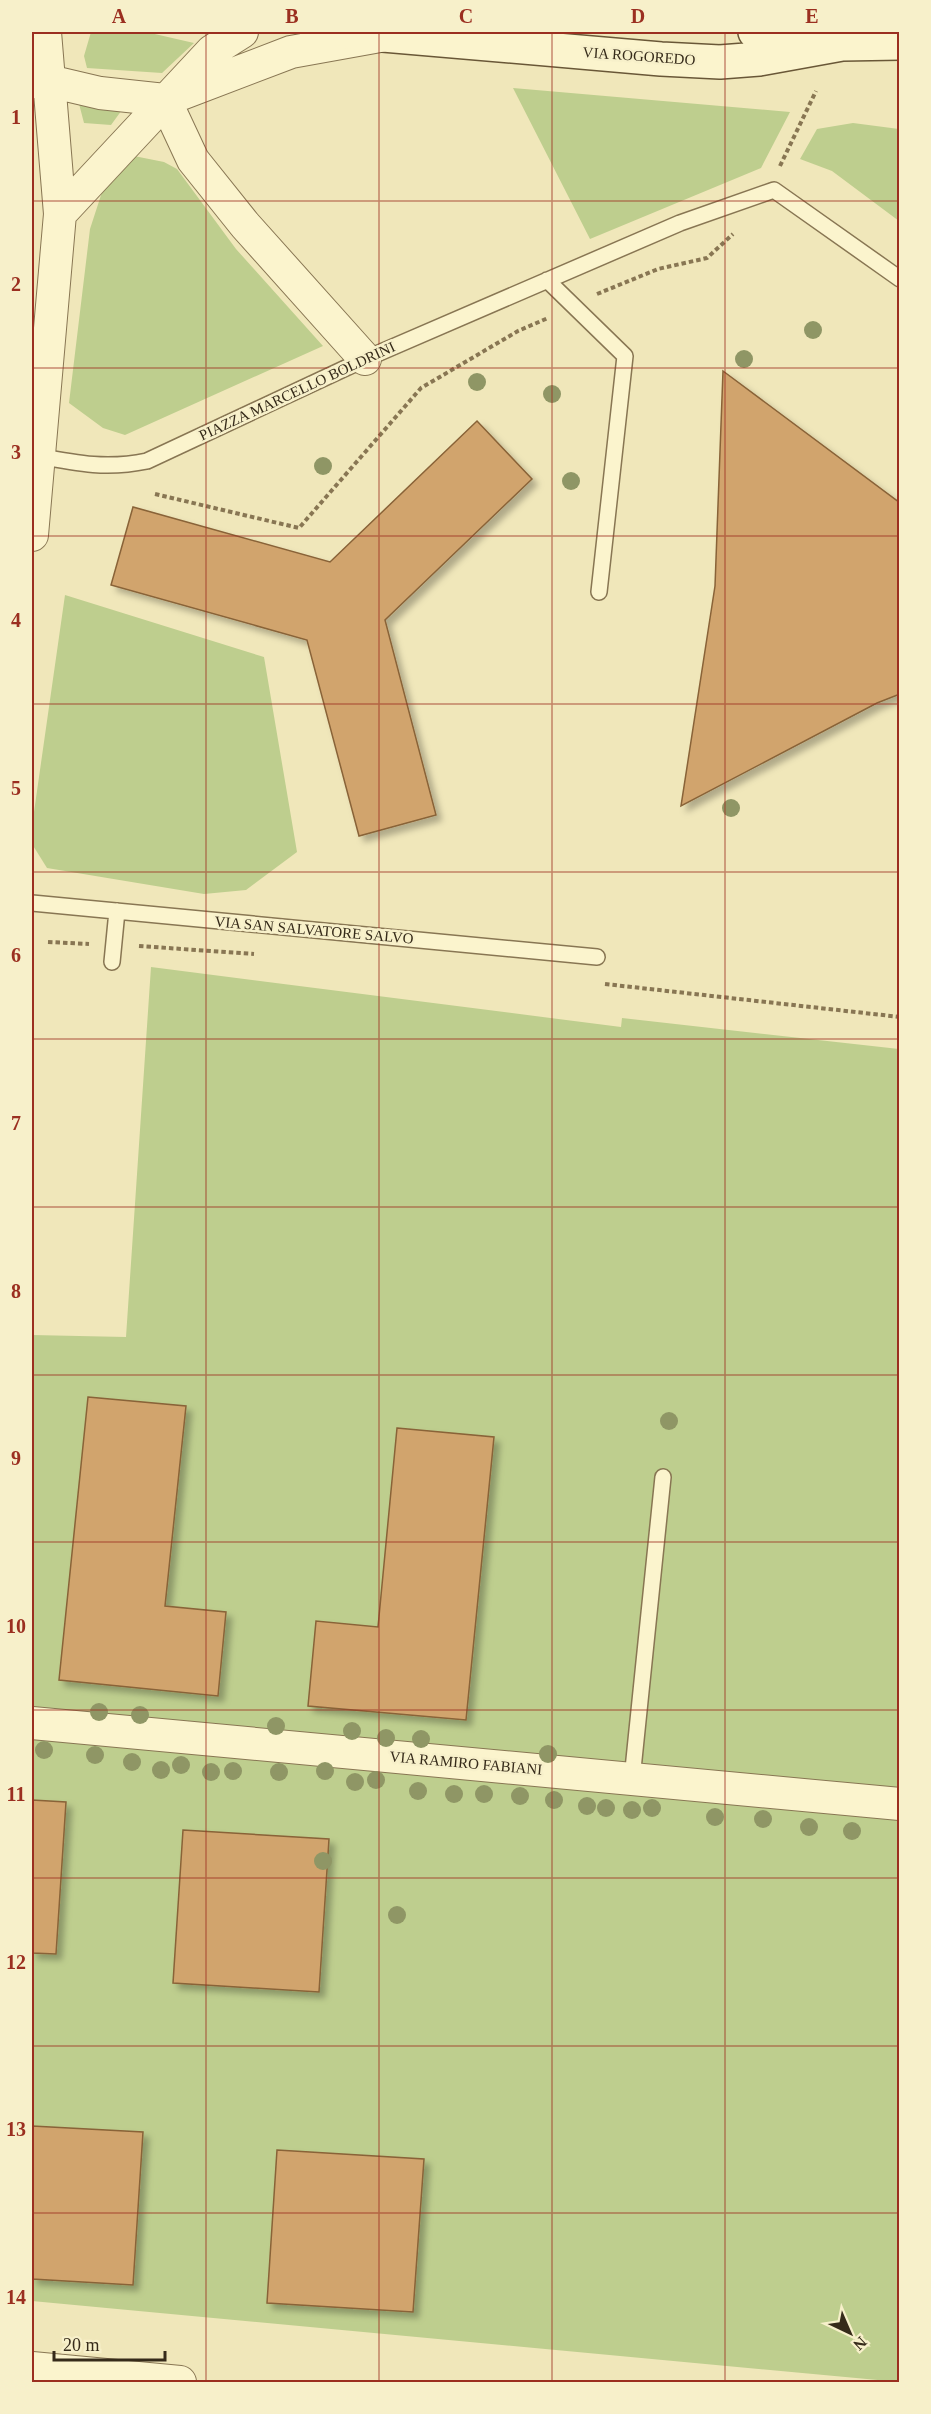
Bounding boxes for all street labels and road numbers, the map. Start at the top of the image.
street label: VIA ROGOREDO [582,44,696,68]
street label: PIAZZA MARCELLO BOLDRINI [197,338,397,444]
street label: VIA SAN SALVATORE SALVO [214,913,414,947]
street label: VIA RAMIRO FABIANI [389,1748,543,1778]

